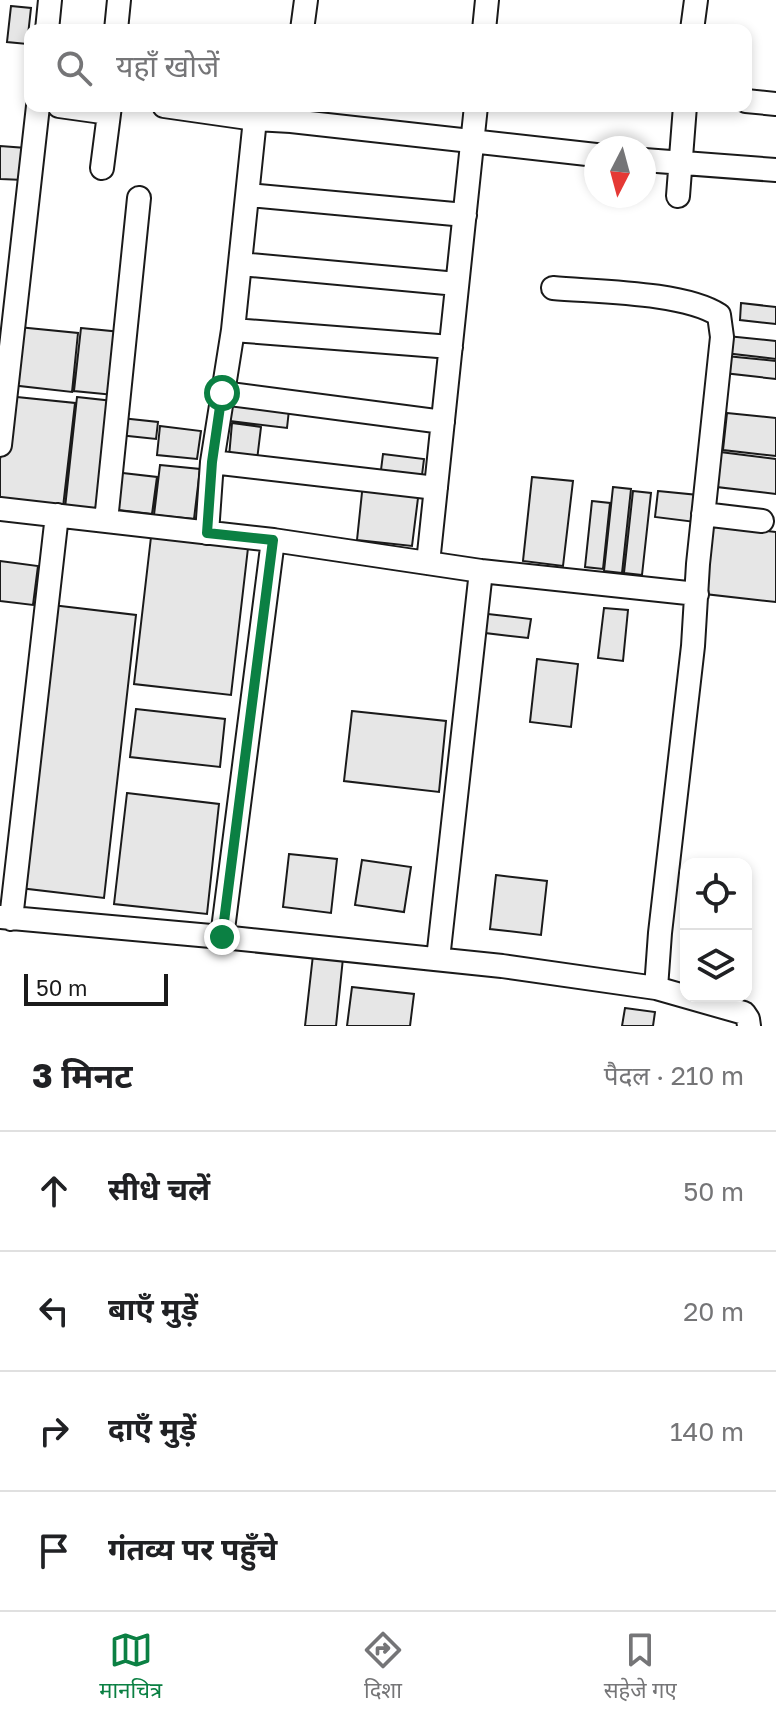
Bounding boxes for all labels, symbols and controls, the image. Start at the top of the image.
search box [24,24,752,112]
icon: search [52,46,96,90]
text: यहाँ खोजें [116,48,219,84]
north arrow [584,136,656,208]
route start [204,375,240,411]
map controls [680,858,752,1002]
button: locate [680,858,752,930]
route end [204,919,240,955]
button: layers [680,930,752,1002]
scale bar [24,970,168,1006]
text: 50 m [36,974,87,1001]
text: 3 मिनट [32,1055,133,1095]
text: पैदल · 210 m [604,1060,744,1091]
icon: ahead [32,1169,76,1213]
text: सीधे चलें [108,1171,210,1207]
text: 50 m [683,1176,744,1207]
icon: left [32,1289,76,1333]
text: बाएँ मुड़ें [108,1291,198,1327]
text: 20 m [683,1296,744,1327]
icon: right [32,1409,76,1453]
text: दाएँ मुड़ें [108,1411,196,1447]
text: 140 m [670,1416,744,1447]
icon: arrive [32,1529,76,1573]
text: गंतव्य पर पहुँचे [108,1531,277,1567]
tab: मानचित्र [99,1628,162,1707]
tab: दिशा [361,1628,405,1707]
tab: सहेजे गए [604,1628,677,1707]

